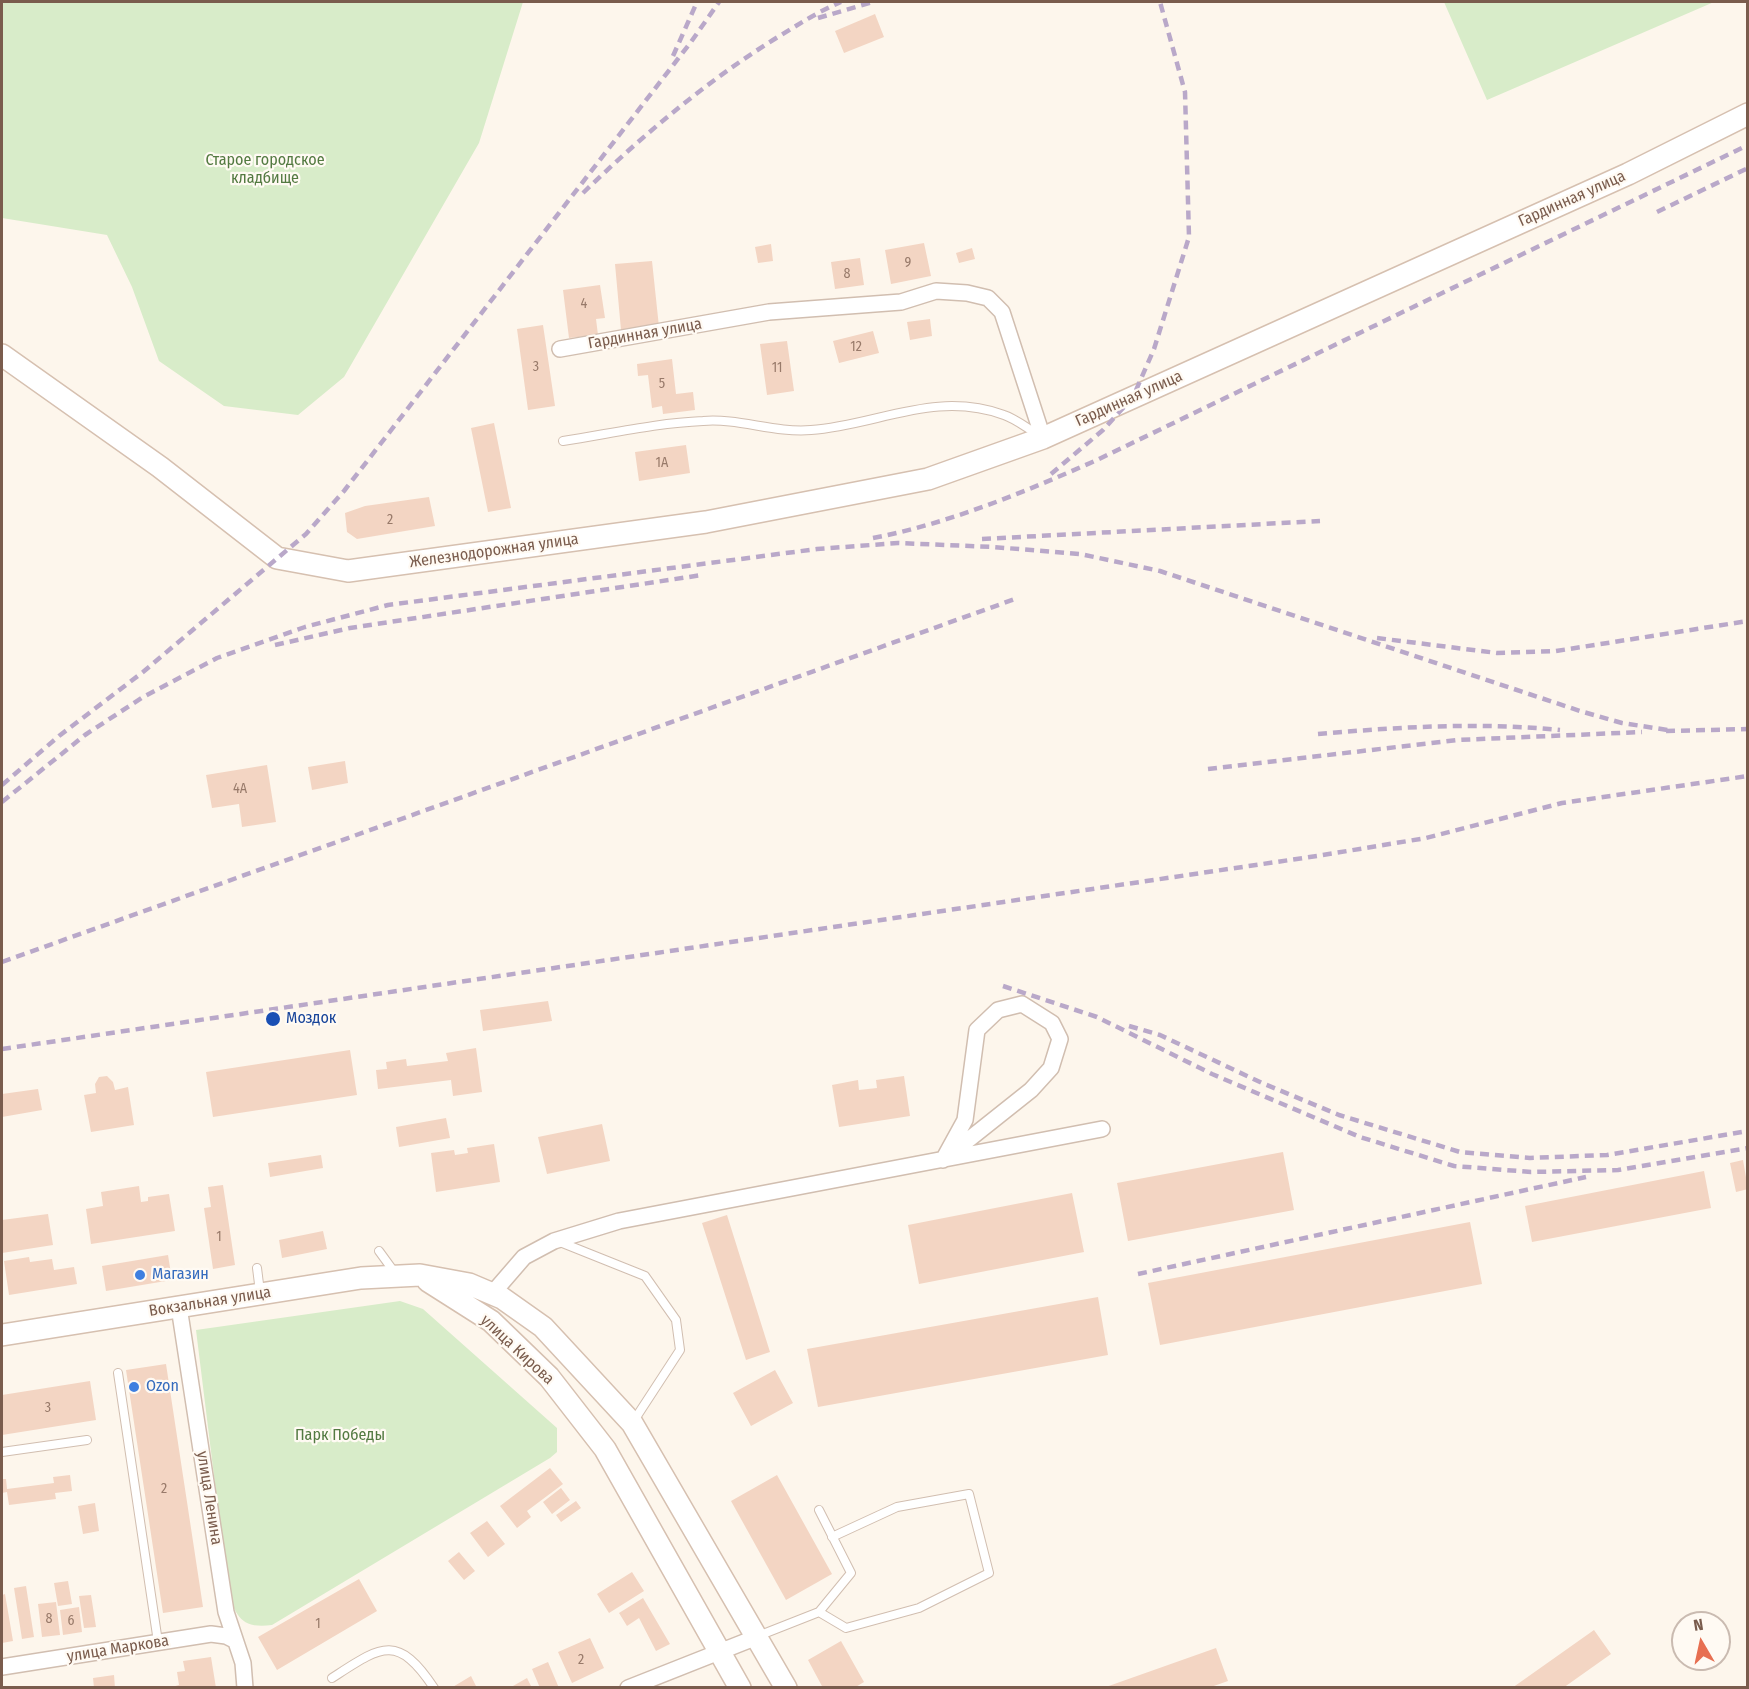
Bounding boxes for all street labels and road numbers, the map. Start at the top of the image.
street label: Гардинная улица [1515,167,1629,231]
street label: Гардинная улица [587,315,703,353]
street label: Гардинная улица [1072,367,1186,431]
street label: Железнодорожная улица [408,530,580,572]
street label: Вокзальная улица [148,1283,272,1321]
street label: улица Кирова [476,1311,558,1389]
street label: улица Ленина [192,1450,226,1546]
street label: улица Маркова [66,1631,170,1667]

